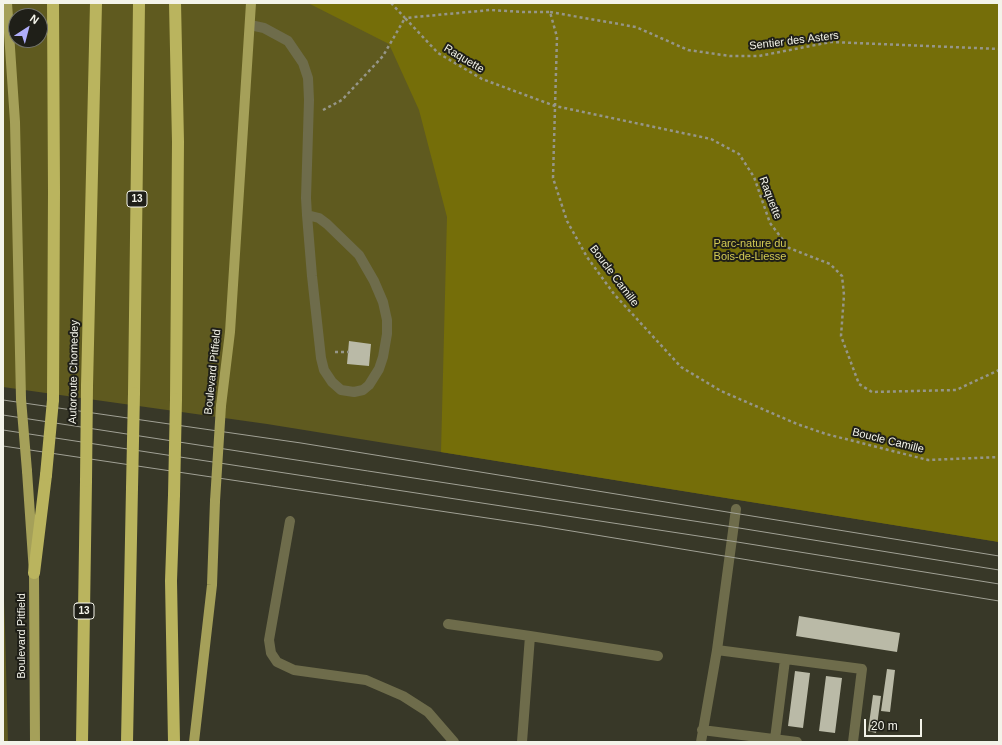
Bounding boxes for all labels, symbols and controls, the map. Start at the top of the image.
north arrow [8,8,48,48]
text: N [28,12,41,26]
street label: Sentier des Asters [749,29,839,53]
street label: Raquette [441,42,487,76]
street label: Raquette [756,175,784,221]
road number: 13 [127,191,147,207]
park label: Parc-nature du Bois-de-Liesse [714,237,786,263]
street label: Boucle Camille [587,243,641,309]
street label: Autoroute Chomedey [66,320,82,424]
street label: Boulevard Pitfield [202,329,224,415]
street label: Boucle Camille [851,426,925,456]
street label: Boulevard Pitfield [15,593,29,679]
road number: 13 [74,603,94,619]
scale bar [866,711,924,737]
text: 20 m [871,719,898,733]

